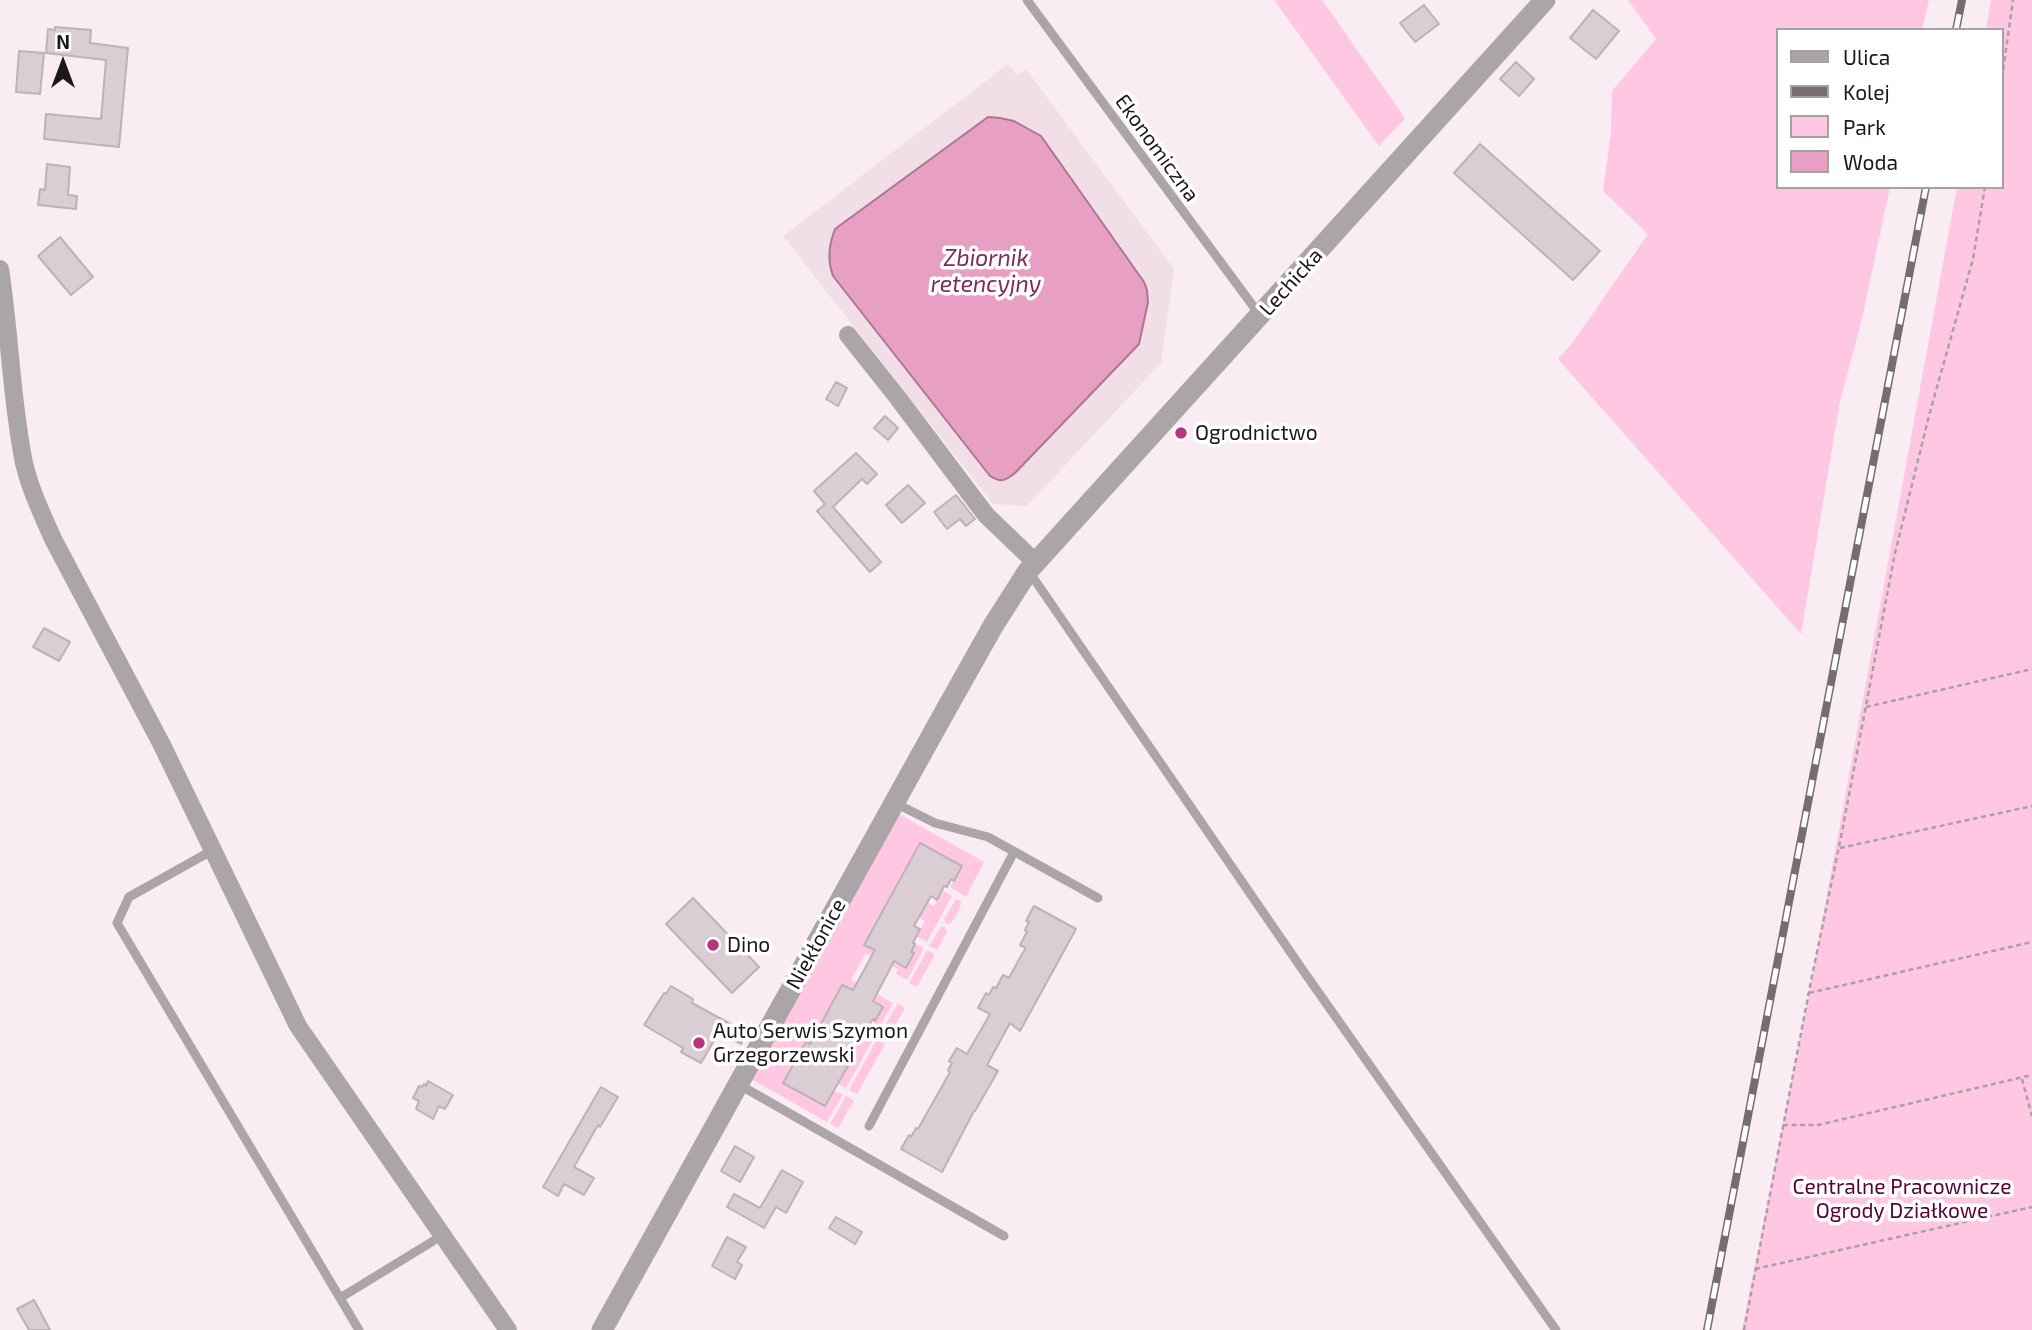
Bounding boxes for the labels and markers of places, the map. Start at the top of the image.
place label: Ogrodnictwo [1195,420,1318,446]
marker: Ogrodnictwo [1173,425,1189,441]
place label: Dino [727,932,770,958]
marker: Dino [705,937,721,953]
place label: Auto Serwis Szymon Grzegorzewski [713,1018,908,1068]
marker: Auto Serwis Szymon Grzegorzewski [691,1035,707,1051]

